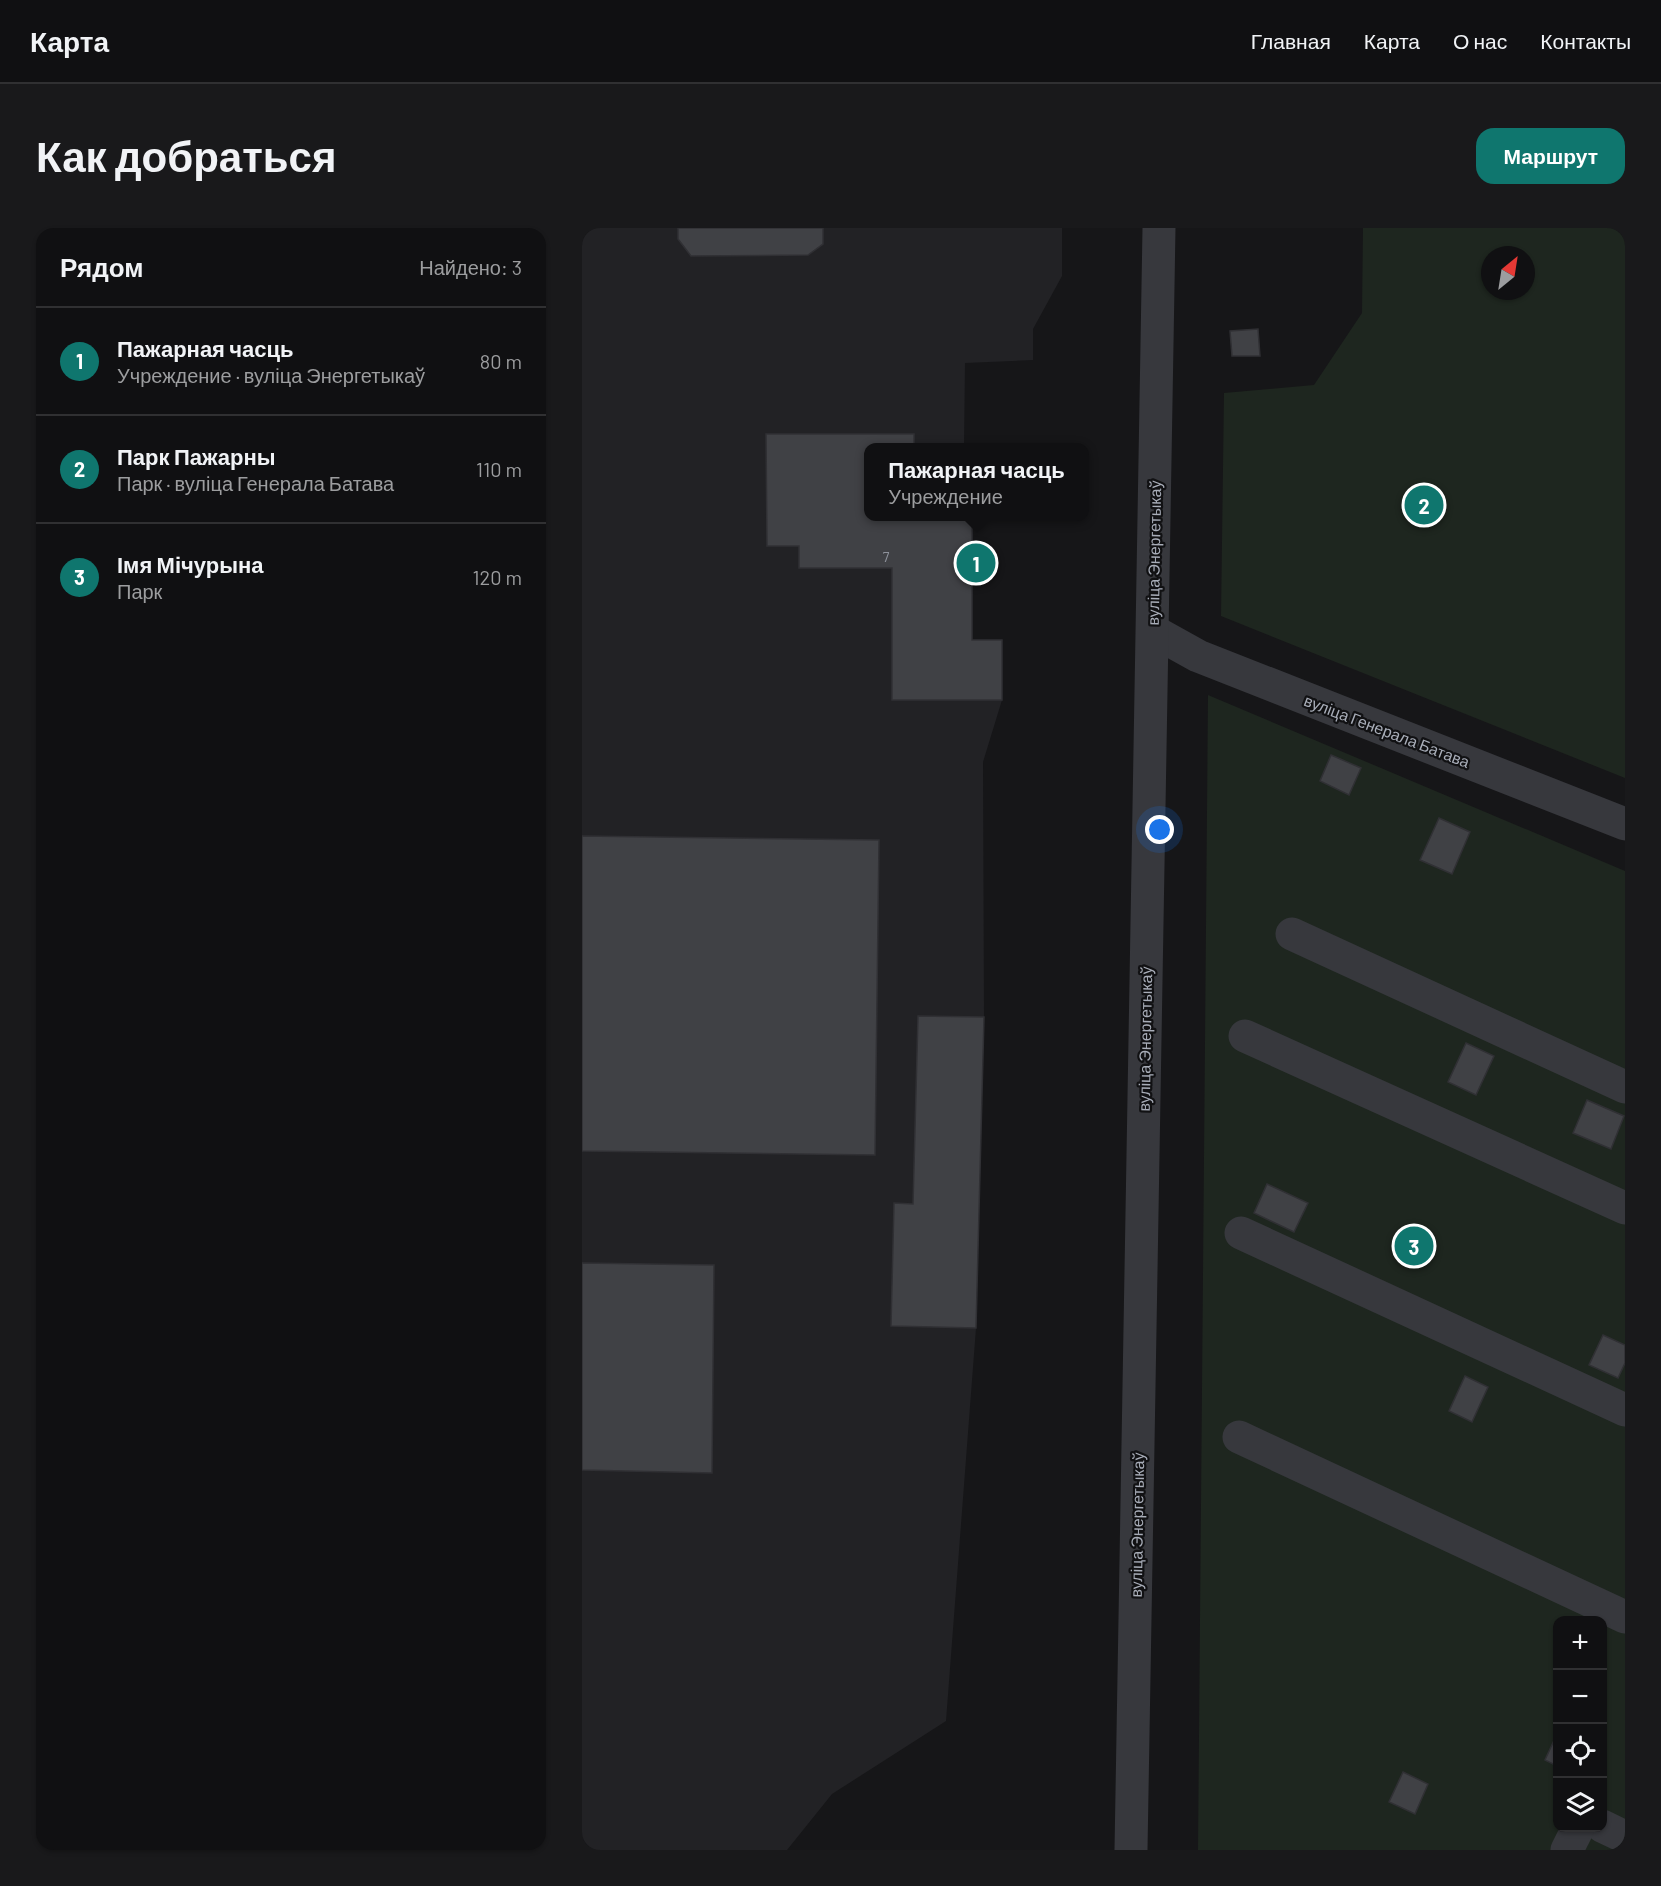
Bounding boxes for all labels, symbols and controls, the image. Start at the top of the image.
text: Карта [30,24,109,58]
text: Главная [1251,28,1331,53]
text: Карта [1364,28,1420,53]
text: О нас [1453,28,1507,53]
text: Контакты [1540,28,1631,53]
button: Маршрут [1476,128,1625,184]
text: Как добраться [36,130,336,180]
north arrow [1481,246,1535,300]
text: Рядом [60,251,143,282]
text: Найдено: 3 [419,255,522,279]
text: Пажарная часць [117,335,294,361]
text: 1 [76,349,83,373]
text: 80 m [480,349,522,373]
text: Учреждение · вуліца Энергетыкаў [117,363,425,387]
text: Парк Пажарны [117,443,276,469]
popup [864,443,1089,521]
text: Пажарная часць [888,456,1065,482]
text: 2 [74,457,85,481]
text: 110 m [476,457,522,481]
text: Парк · вуліца Генерала Батава [117,471,394,495]
street label: вуліца Энергетыкаў [1143,480,1164,626]
pin: 2 [1404,482,1444,528]
text: Учреждение [888,484,1003,508]
pin: 1 [956,540,996,586]
house number: 7 [883,548,890,565]
text: Імя Мічурына [117,551,264,577]
text: 3 [74,565,85,589]
text: 120 m [472,565,522,589]
text: Парк [117,579,162,603]
street label: вуліца Генерала Батава [1302,690,1473,771]
your location [1145,815,1174,844]
street label: вуліца Энергетыкаў [1134,966,1155,1112]
pin: 3 [1394,1224,1434,1268]
street label: вуліца Энергетыкаў [1126,1452,1147,1598]
map controls [1553,1616,1607,1832]
button: + [1553,1616,1607,1670]
button: − [1553,1670,1607,1724]
button: locate [1553,1724,1607,1778]
button: layers [1553,1778,1607,1832]

